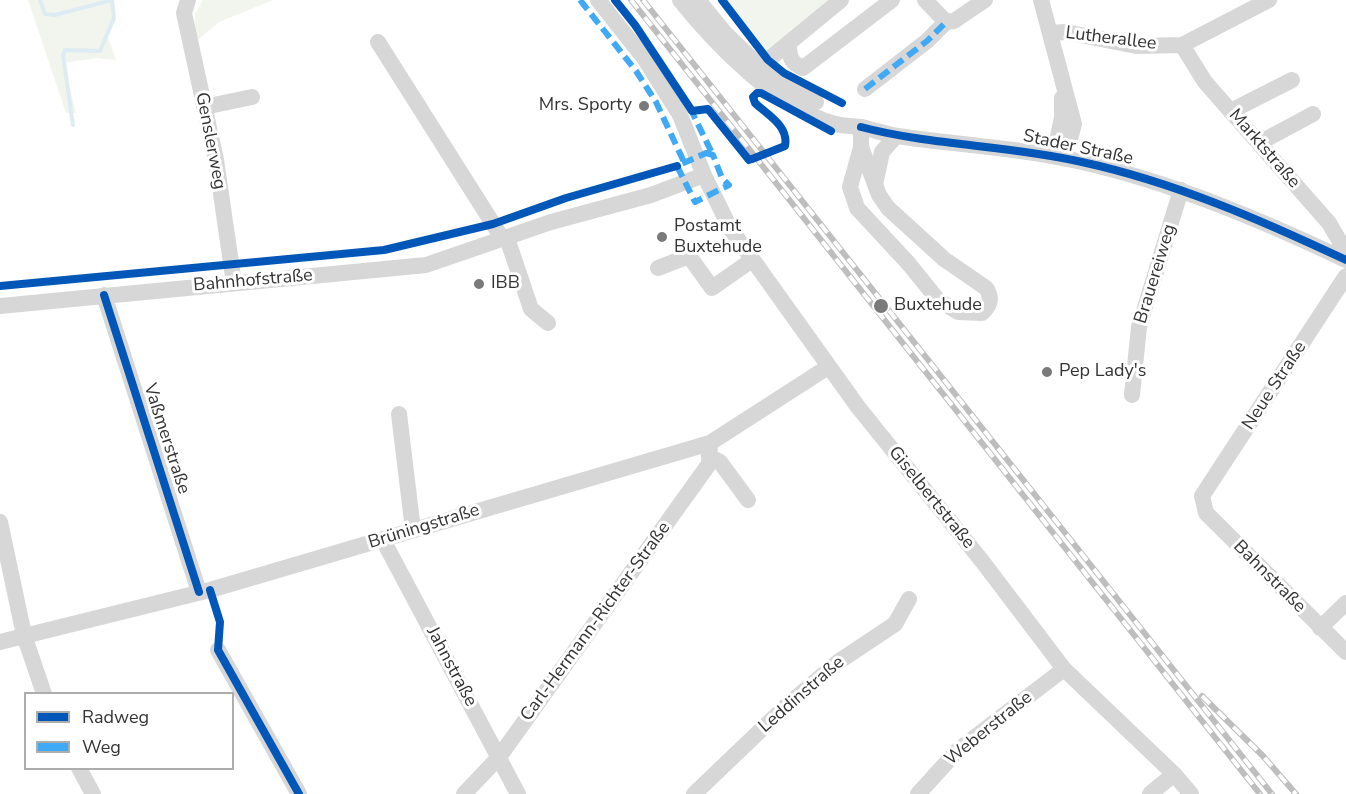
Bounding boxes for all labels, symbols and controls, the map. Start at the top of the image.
street label: Lutherallee [1064,23,1158,55]
street label: Genslerweg [190,91,230,191]
place label: Mrs. Sporty [539,95,632,117]
marker: Mrs. Sporty [637,99,651,113]
street label: Marktstraße [1224,105,1304,193]
street label: Stader Straße [1021,126,1135,170]
place label: Postamt Buxtehude [674,216,762,258]
street label: Brauereiweg [1131,222,1181,326]
marker: Postamt Buxtehude [655,230,669,244]
street label: Bahnhofstraße [192,265,314,297]
place label: IBB [491,273,520,295]
marker: IBB [472,277,486,291]
place label: Buxtehude [894,295,982,317]
marker: Buxtehude [872,297,890,315]
street label: Neue Straße [1238,338,1312,434]
place label: Pep Lady's [1059,361,1146,383]
marker: Pep Lady's [1040,365,1054,379]
street label: Vaßmerstraße [138,381,194,497]
street label: Giselbertstraße [883,442,979,554]
street label: Brüningstraße [366,500,482,554]
street label: Carl-Hermann-Richter-Straße [516,518,676,726]
street label: Bahnstraße [1228,536,1310,618]
street label: Jahnstraße [421,623,481,711]
street label: Leddinstraße [755,652,849,738]
street label: Weberstraße [941,687,1037,771]
legend [24,692,234,770]
text: Radweg [82,705,149,729]
text: Weg [82,735,121,759]

